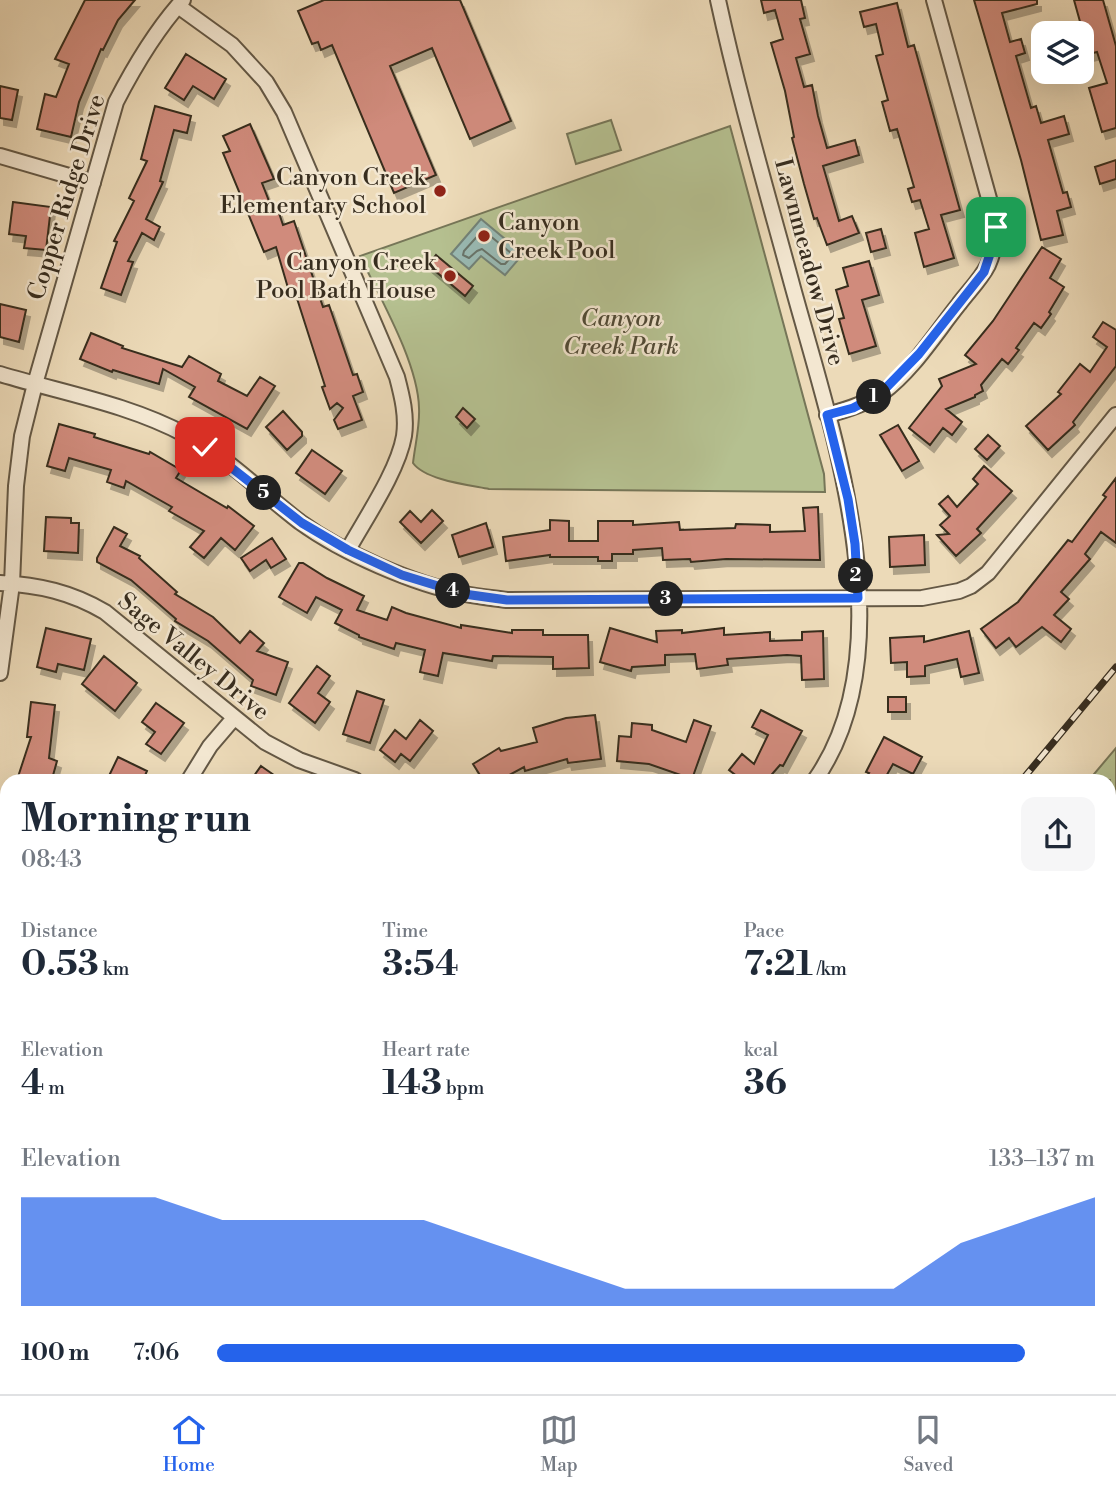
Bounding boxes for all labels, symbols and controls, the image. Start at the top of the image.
map controls [1031,21,1094,84]
button: layers [1031,21,1094,84]
street label: Copper Ridge Drive [21,91,113,304]
street label: Lawnmeadow Drive [767,155,851,369]
place label: Canyon Creek Elementary School [220,163,427,221]
marker: Canyon Creek Elementary School [432,183,448,199]
pin [966,197,1026,257]
place label: Canyon Creek Pool [498,208,615,266]
icon: arrive [977,208,1015,246]
marker: Canyon Creek Pool [476,228,492,244]
place label: Canyon Creek Pool Bath House [256,248,437,306]
marker: Canyon Creek Pool Bath House [442,268,458,284]
park label: Canyon Creek Park [563,304,679,362]
pin: 1 [856,380,892,414]
text: 1 [869,384,878,408]
pin [175,417,235,477]
icon: check [186,428,224,466]
pin: 5 [246,476,282,510]
text: 5 [258,480,269,504]
pin: 2 [838,558,874,594]
text: 2 [850,563,861,587]
pin: 4 [435,574,470,608]
text: 4 [446,578,459,602]
pin: 3 [648,582,684,616]
street label: Sage Valley Drive [112,586,275,727]
text: 3 [660,586,671,610]
text: Morning run [21,796,251,843]
button: share [1021,797,1095,871]
text: 08:43 [21,846,82,874]
text: Distance [21,919,98,943]
text: Time [382,919,428,943]
text: Pace [744,919,784,943]
text: 0.53 [21,943,99,986]
text: 3:54 [382,943,459,986]
text: 7:21 [744,943,813,986]
text: km [99,957,129,981]
text: /km [813,957,847,981]
text: Elevation [21,1038,103,1062]
text: Heart rate [382,1038,470,1062]
text: kcal [744,1038,778,1062]
text: 4 [21,1062,44,1105]
text: 143 [382,1062,442,1105]
text: 36 [744,1062,787,1105]
text: m [44,1076,65,1100]
text: bpm [442,1076,484,1100]
text: Elevation [21,1145,121,1173]
text: 133–137 m [989,1145,1095,1173]
text: 100 m [21,1339,89,1367]
text: 7:06 [133,1339,179,1367]
tab: Home [163,1411,215,1477]
tab: Map [540,1411,578,1477]
tab: Saved [903,1411,953,1477]

